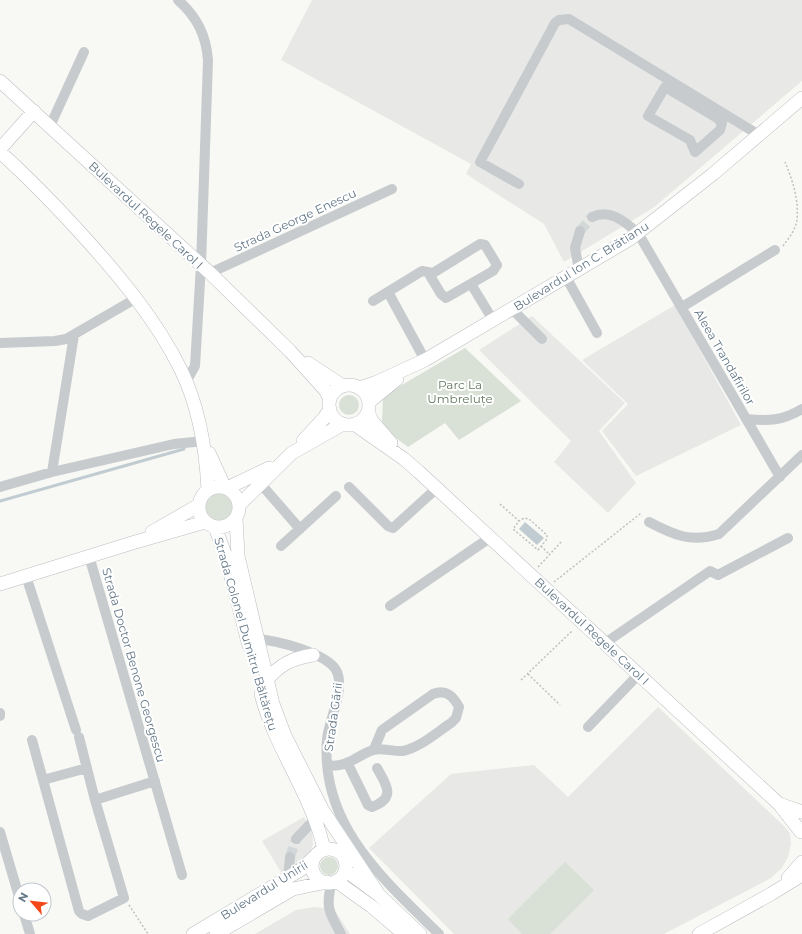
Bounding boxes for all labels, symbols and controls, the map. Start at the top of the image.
street label: Bulevardul Regele Carol I [86,158,206,272]
street label: Strada George Enescu [231,185,359,255]
street label: Bulevardul Ion C. Brătianu [511,218,651,314]
street label: Aleea Trandafirilor [691,306,759,408]
park label: Parc La Umbreluțe [427,377,493,406]
street label: Strada Colonel Dumitru Băltărețu [211,535,281,733]
street label: Strada Doctor Benone Georgescu [99,566,169,764]
street label: Bulevardul Regele Carol I [532,574,652,688]
street label: Strada Gării [321,682,345,752]
street label: Bulevardul Unirii [218,857,310,923]
north arrow [12,882,52,922]
text: N [15,890,31,905]

